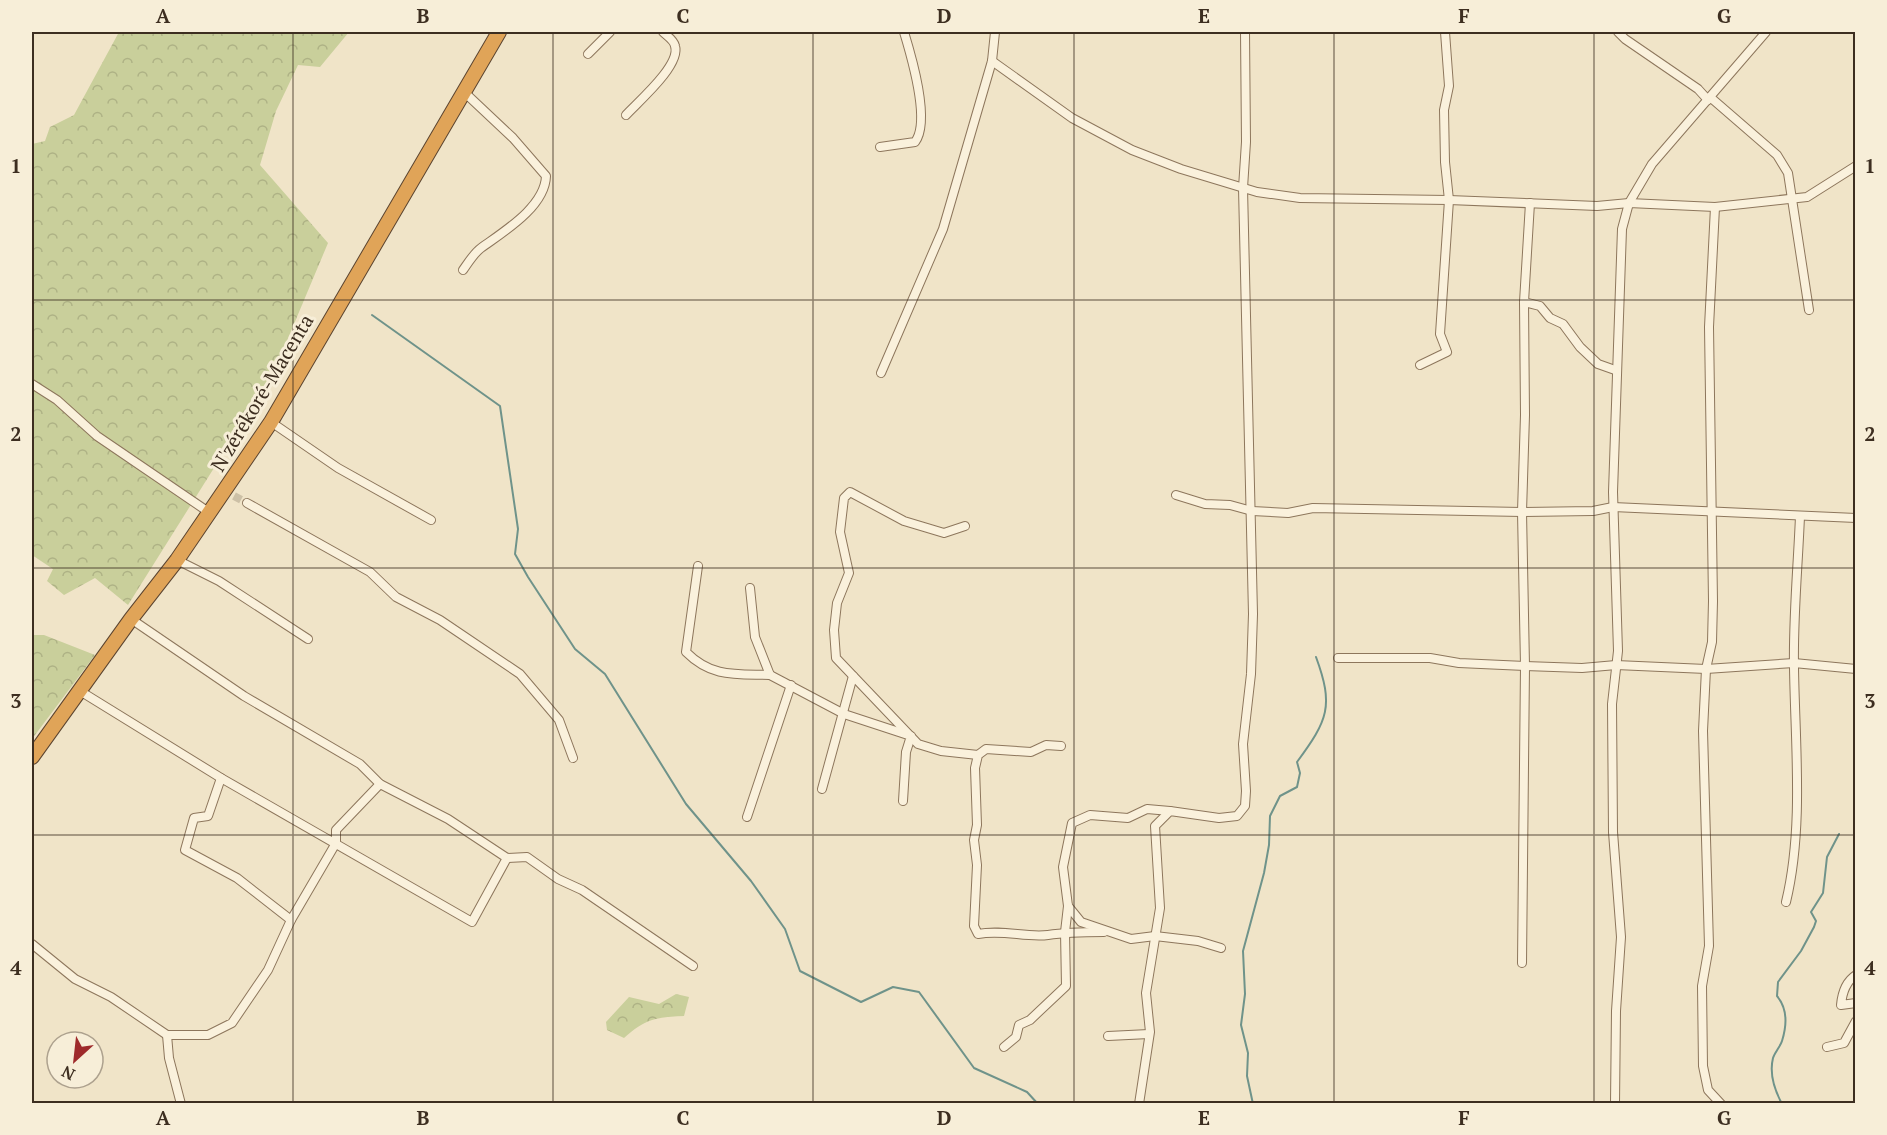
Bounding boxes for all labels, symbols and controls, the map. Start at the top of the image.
text: A [156,2,171,29]
text: B [417,2,430,29]
text: C [676,2,690,29]
text: D [937,2,951,29]
text: E [1198,2,1210,29]
text: F [1458,2,1470,29]
text: G [1717,2,1731,29]
text: 1 [10,152,22,179]
text: 1 [1864,152,1876,179]
street label: N'zérékoré-Macenta [204,309,319,476]
text: 2 [10,420,22,447]
text: 2 [1864,420,1876,447]
text: 3 [10,687,22,714]
text: 3 [1864,687,1876,714]
text: 4 [10,954,22,981]
text: 4 [1864,954,1876,981]
north arrow [45,1030,105,1090]
text: N [58,1061,79,1086]
text: A [156,1104,171,1131]
text: B [417,1104,430,1131]
text: C [676,1104,690,1131]
text: D [937,1104,951,1131]
text: E [1198,1104,1210,1131]
text: F [1458,1104,1470,1131]
text: G [1717,1104,1731,1131]

